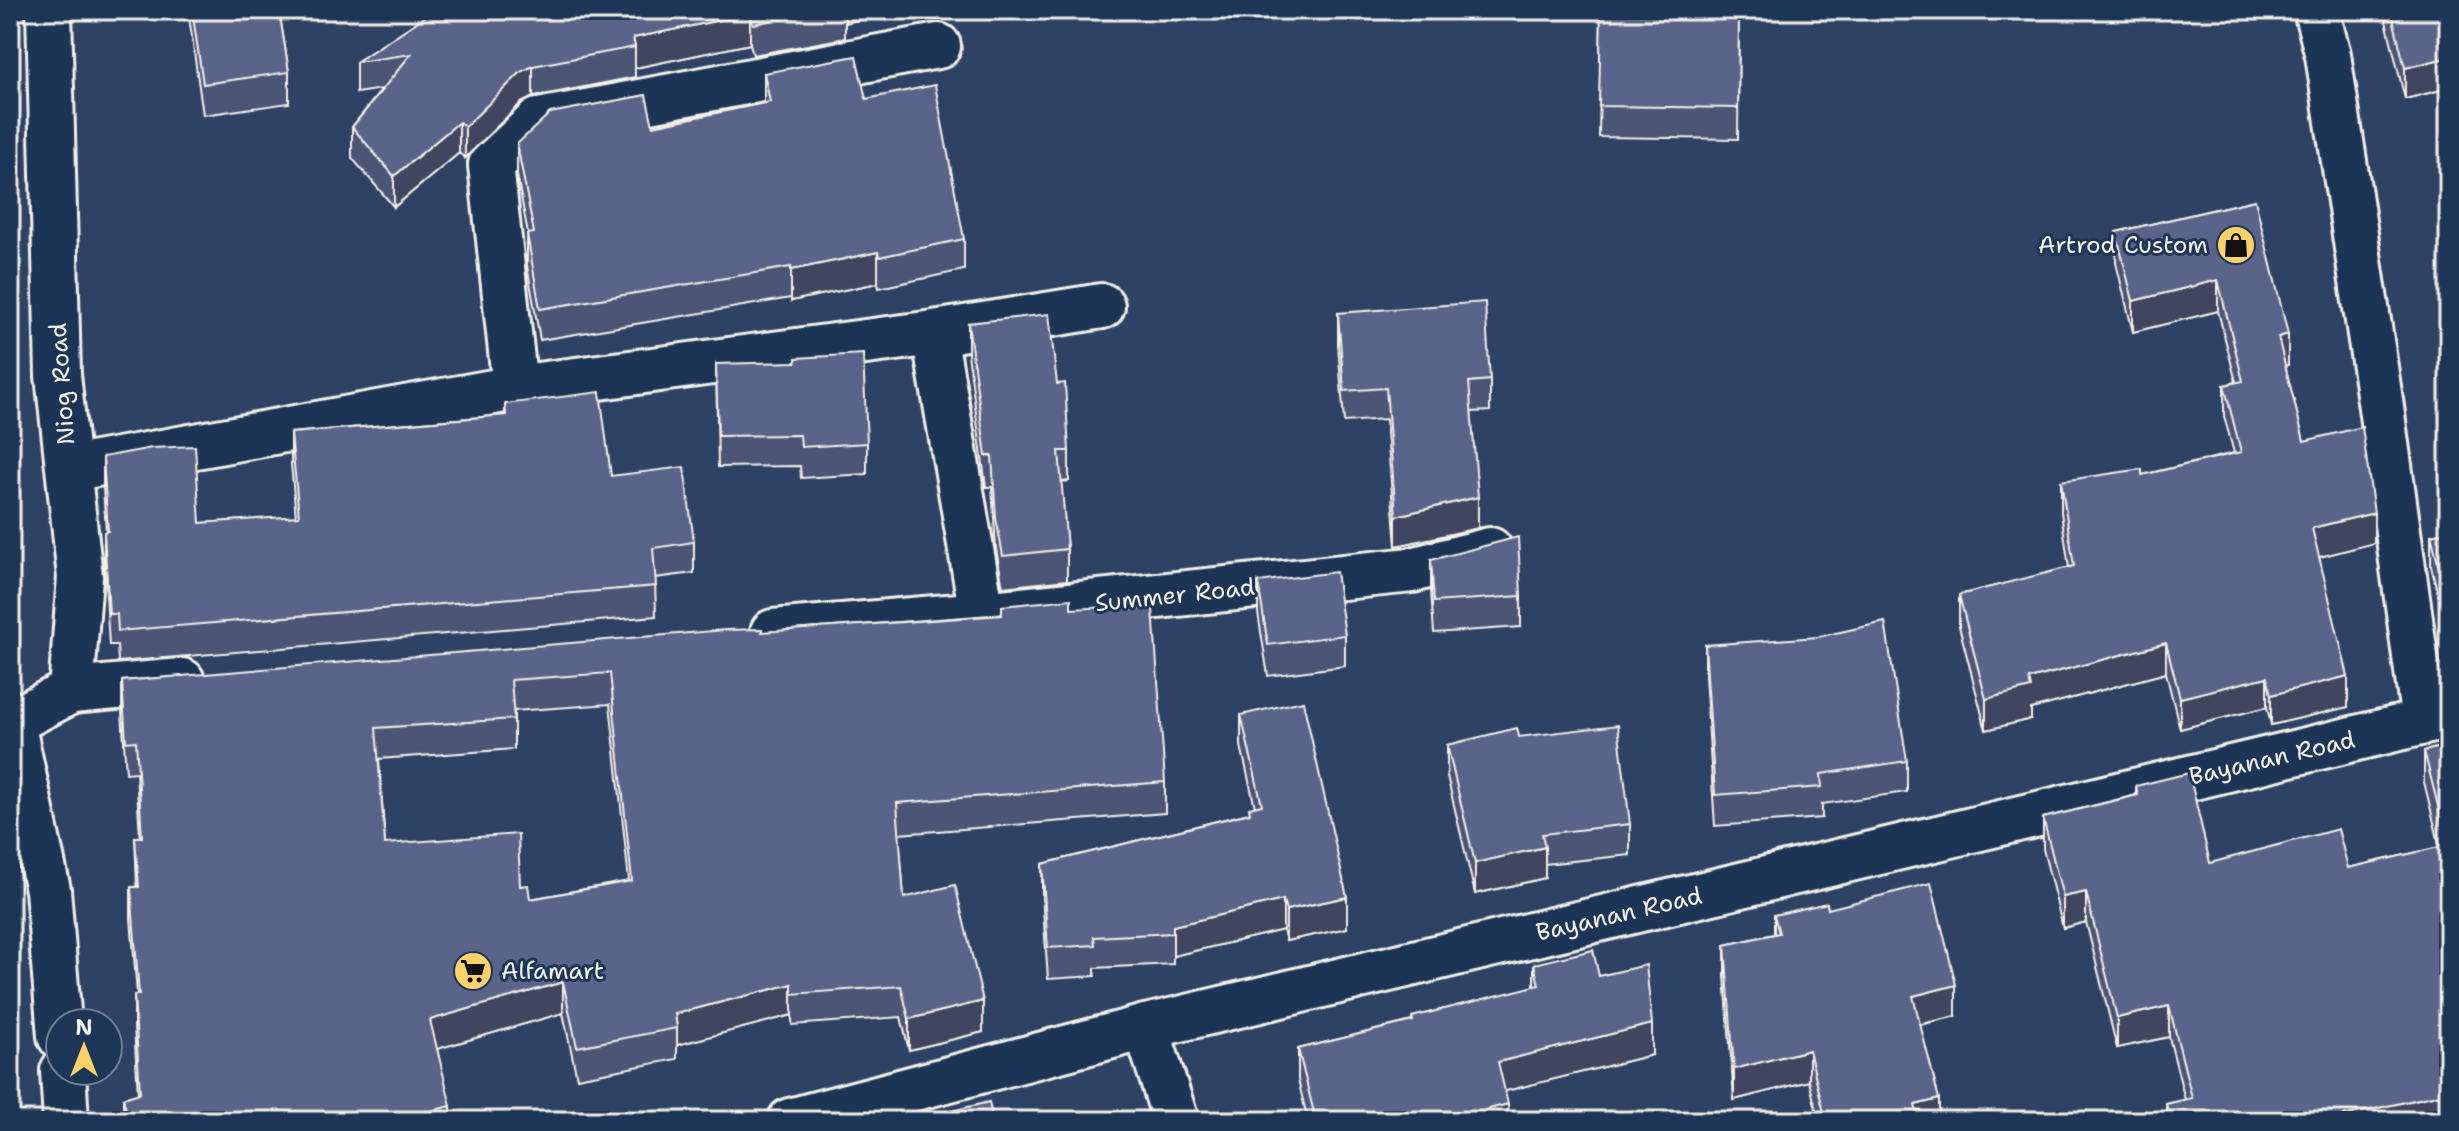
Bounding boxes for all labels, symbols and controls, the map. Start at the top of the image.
shop icon: Artrod Custom [2215,224,2257,266]
place label: Artrod Custom [2038,229,2208,261]
street label: Niog Road [42,322,82,446]
street label: Summer Road [1093,571,1257,619]
street label: Bayanan Road [2186,723,2358,793]
street label: Bayanan Road [1533,879,1705,949]
supermarket icon: Alfamart [452,950,494,992]
place label: Alfamart [501,955,604,987]
north arrow [44,1007,124,1087]
text: N [75,1013,93,1042]

